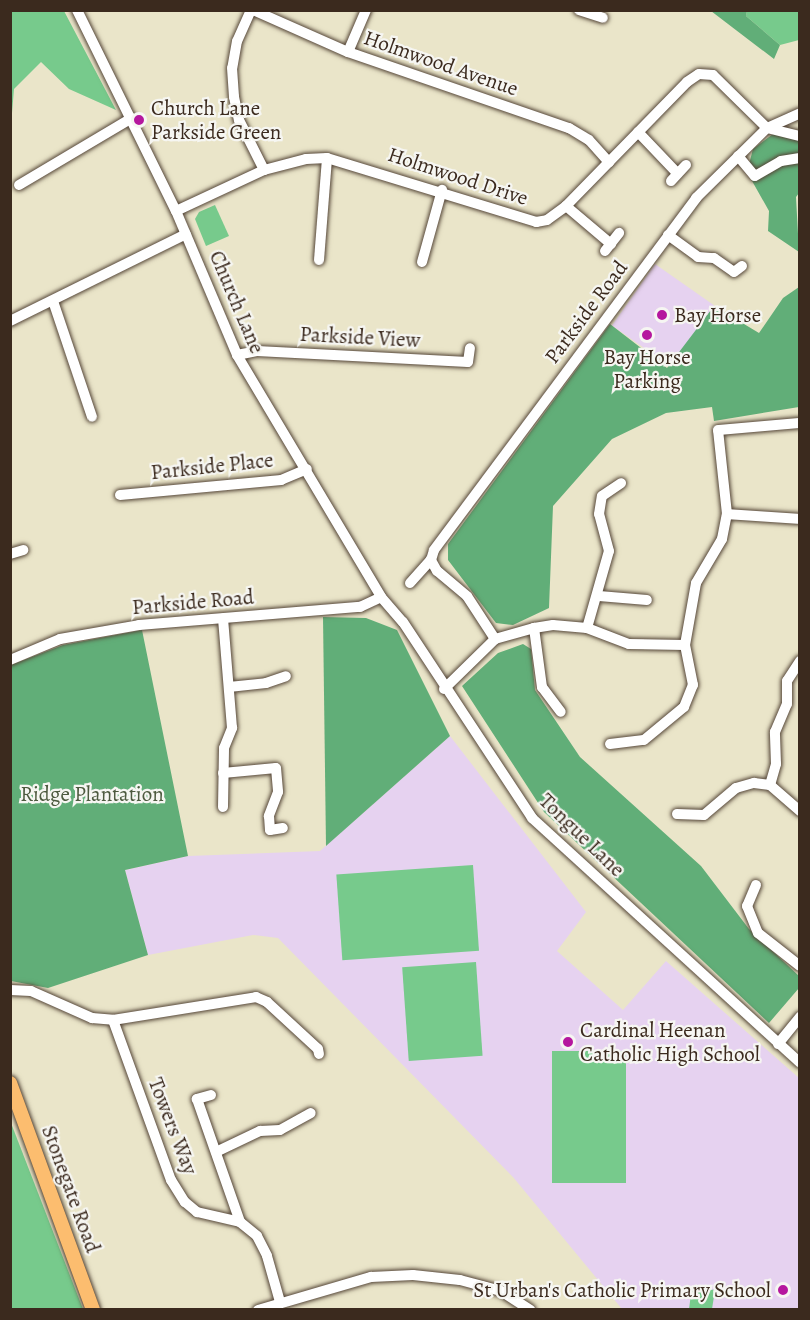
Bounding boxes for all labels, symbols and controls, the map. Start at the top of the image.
street label: Holmwood Avenue [361,25,521,101]
place label: Church Lane Parkside Green [151,95,281,145]
marker: Church Lane Parkside Green [132,113,146,127]
street label: Holmwood Drive [385,141,531,211]
street label: Church Lane [204,247,270,357]
street label: Parkside Road [539,256,633,368]
place label: Bay Horse [674,302,761,328]
marker: Bay Horse [655,308,669,322]
street label: Parkside View [299,321,421,353]
marker: Bay Horse Parking [640,328,654,342]
place label: Bay Horse Parking [603,344,691,394]
street label: Parkside Place [149,447,275,485]
street label: Parkside Road [131,584,255,620]
park label: Ridge Plantation [20,781,164,807]
street label: Tongue Lane [534,788,630,882]
place label: Cardinal Heenan Catholic High School [580,1017,760,1067]
marker: Cardinal Heenan Catholic High School [561,1035,575,1049]
street label: Towers Way [143,1074,203,1178]
street label: Stonegate Road [36,1122,106,1256]
place label: St Urban's Catholic Primary School [473,1277,771,1303]
marker: St Urban's Catholic Primary School [776,1283,790,1297]

